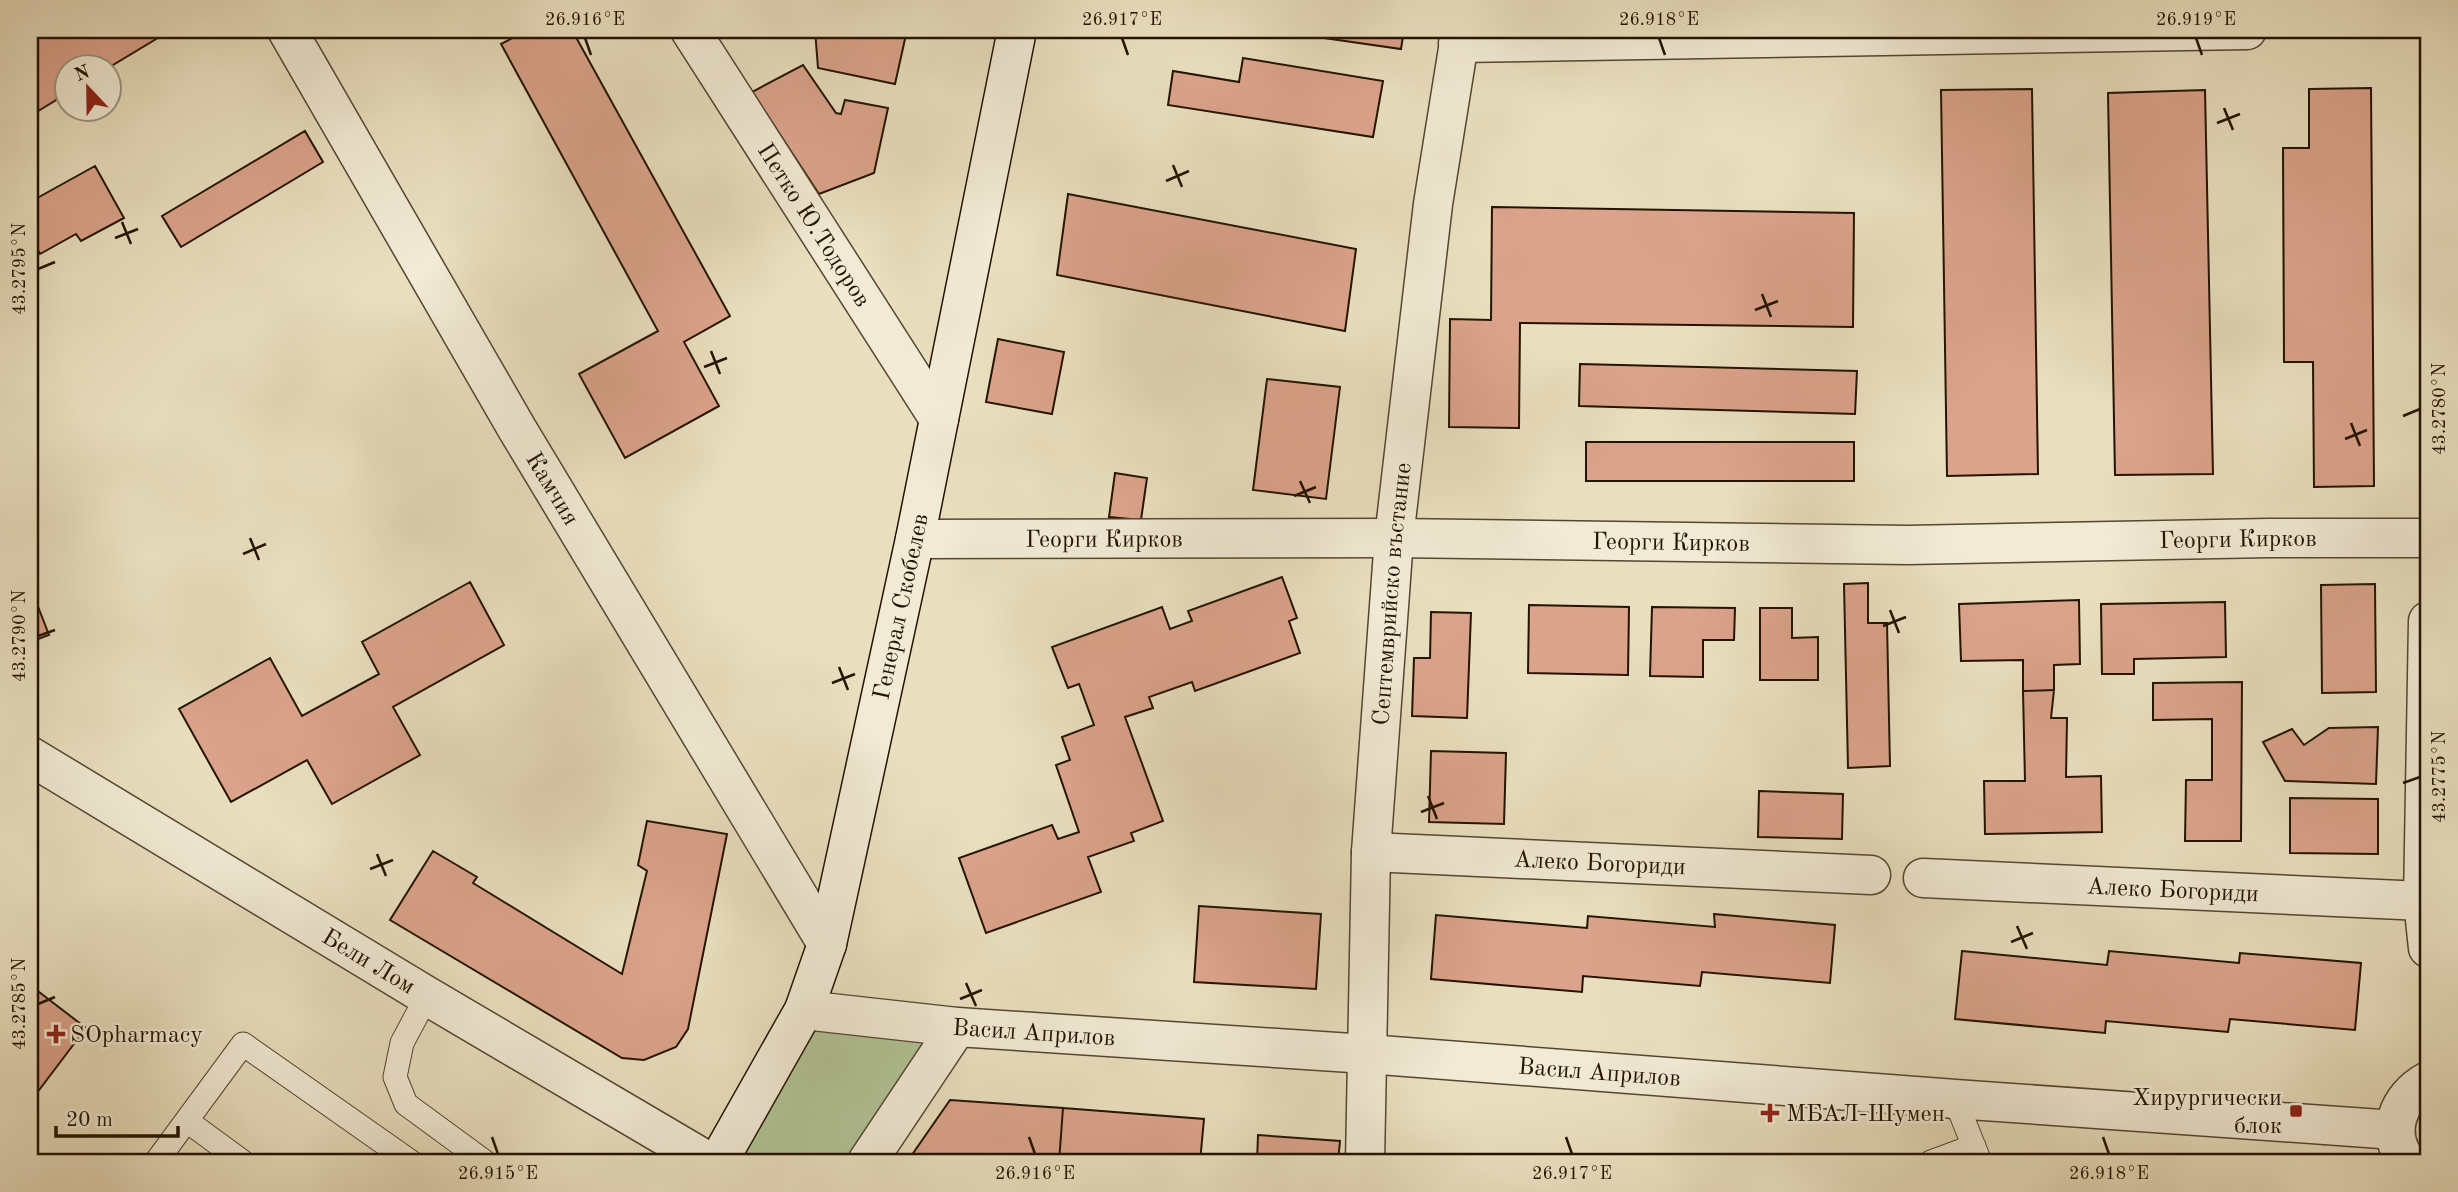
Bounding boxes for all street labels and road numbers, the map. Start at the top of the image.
street label: Петко Ю.Тодоров [752,140,874,312]
street label: Камчия [520,449,582,530]
street label: Септемврийско въстание [1370,461,1417,726]
street label: Генерал Скобелев [870,512,934,702]
street label: Георги Кирков [1025,528,1183,553]
street label: Георги Кирков [2159,528,2317,554]
street label: Георги Кирков [1592,531,1750,557]
street label: Алеко Богориди [1513,849,1686,880]
street label: Алеко Богориди [2086,876,2259,907]
street label: Бели Лом [317,925,419,1000]
street label: Васил Априлов [952,1017,1116,1051]
street label: Васил Априлов [1517,1056,1682,1092]

